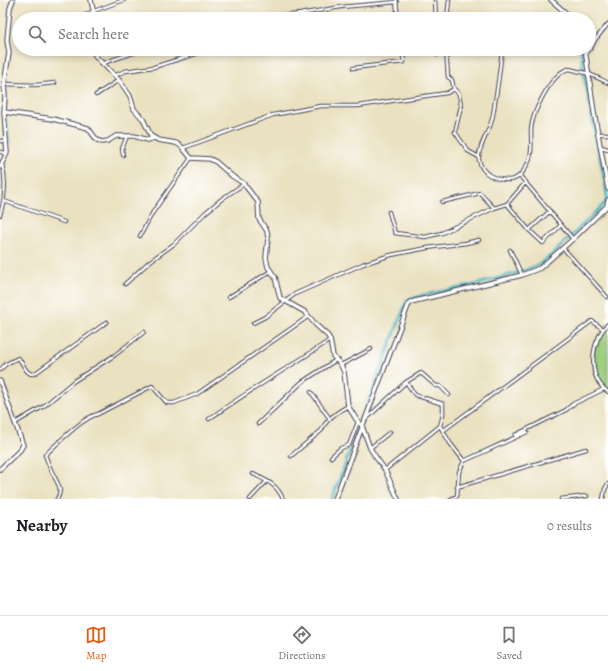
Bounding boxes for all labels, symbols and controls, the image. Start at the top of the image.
search box [12,12,596,56]
icon: search [26,23,48,45]
text: Search here [58,24,129,44]
text: Nearby [16,514,67,537]
text: 0 results [547,517,592,534]
tab: Map [85,624,107,663]
tab: Directions [278,624,326,663]
tab: Saved [496,624,523,663]

